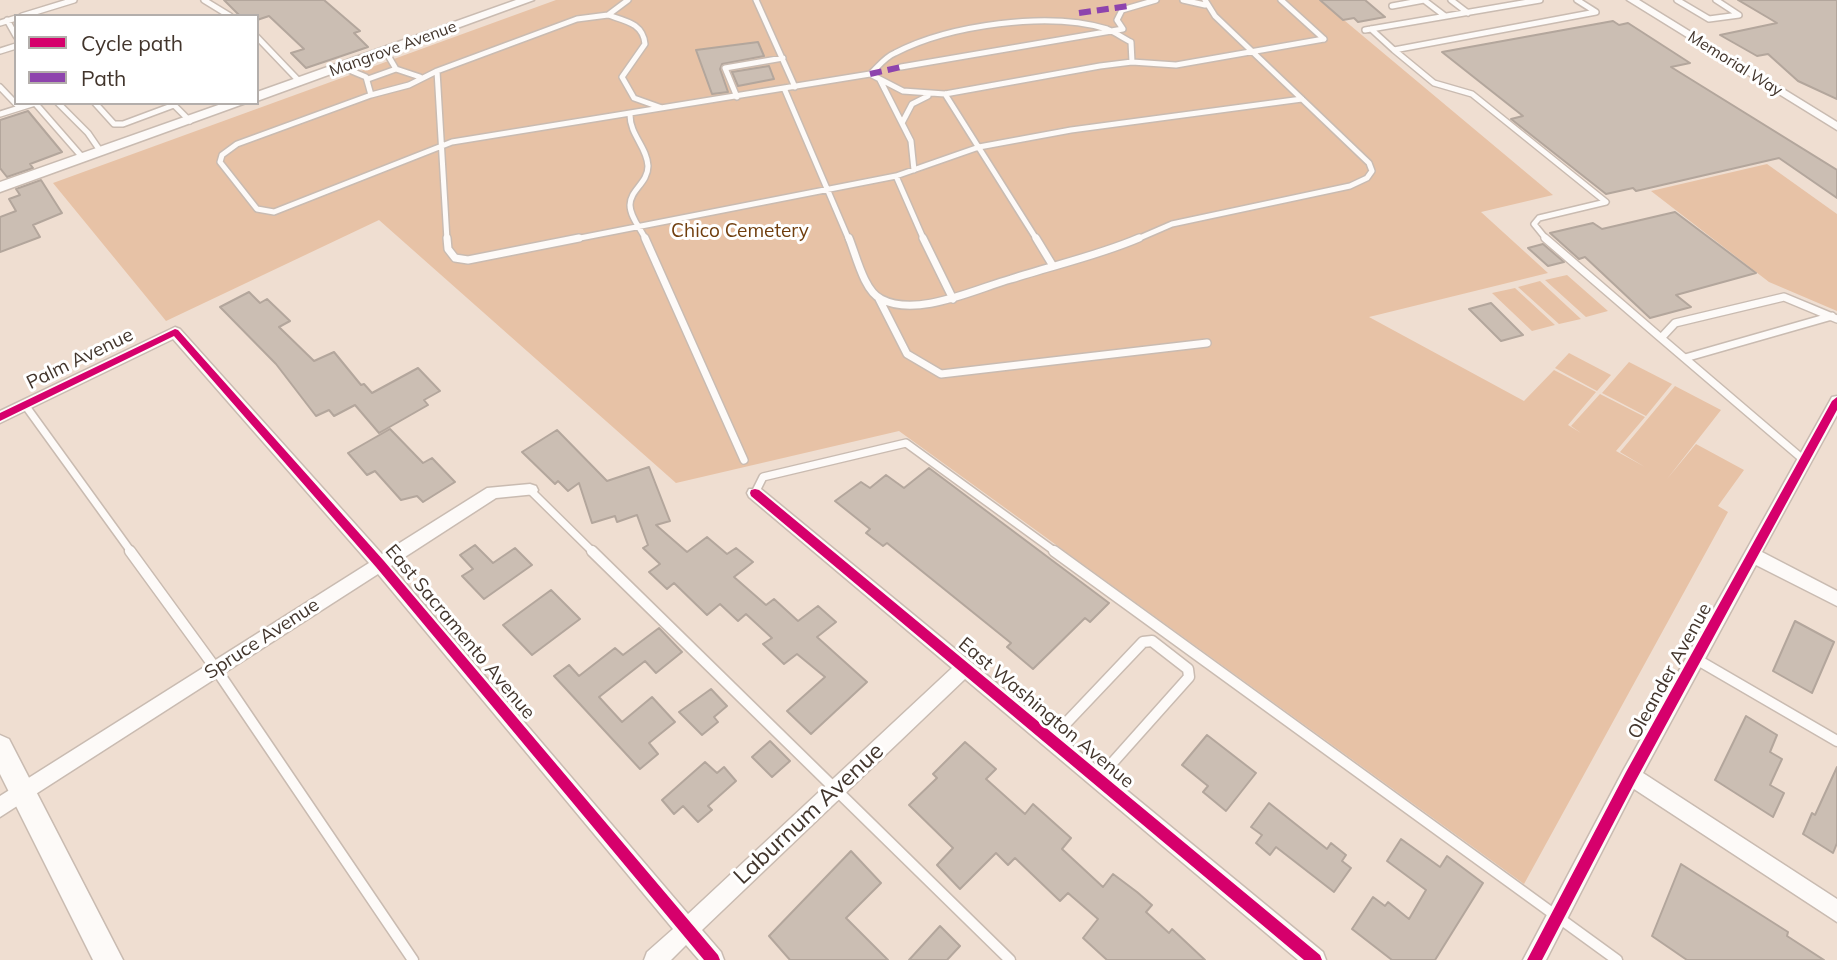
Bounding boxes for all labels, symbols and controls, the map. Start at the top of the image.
legend [14,14,259,105]
street label: Mangrove Avenue [327,17,459,81]
street label: Memorial Way [1684,27,1786,101]
text: Cycle path [81,30,183,56]
text: Path [81,65,126,91]
park label: Chico Cemetery [671,220,809,242]
street label: Palm Avenue [23,323,137,395]
street label: East Sacramento Avenue [380,540,540,724]
street label: Spruce Avenue [201,594,323,684]
street label: Oleander Avenue [1623,599,1717,743]
street label: East Washington Avenue [954,633,1138,793]
street label: Laburnum Avenue [728,737,890,891]

